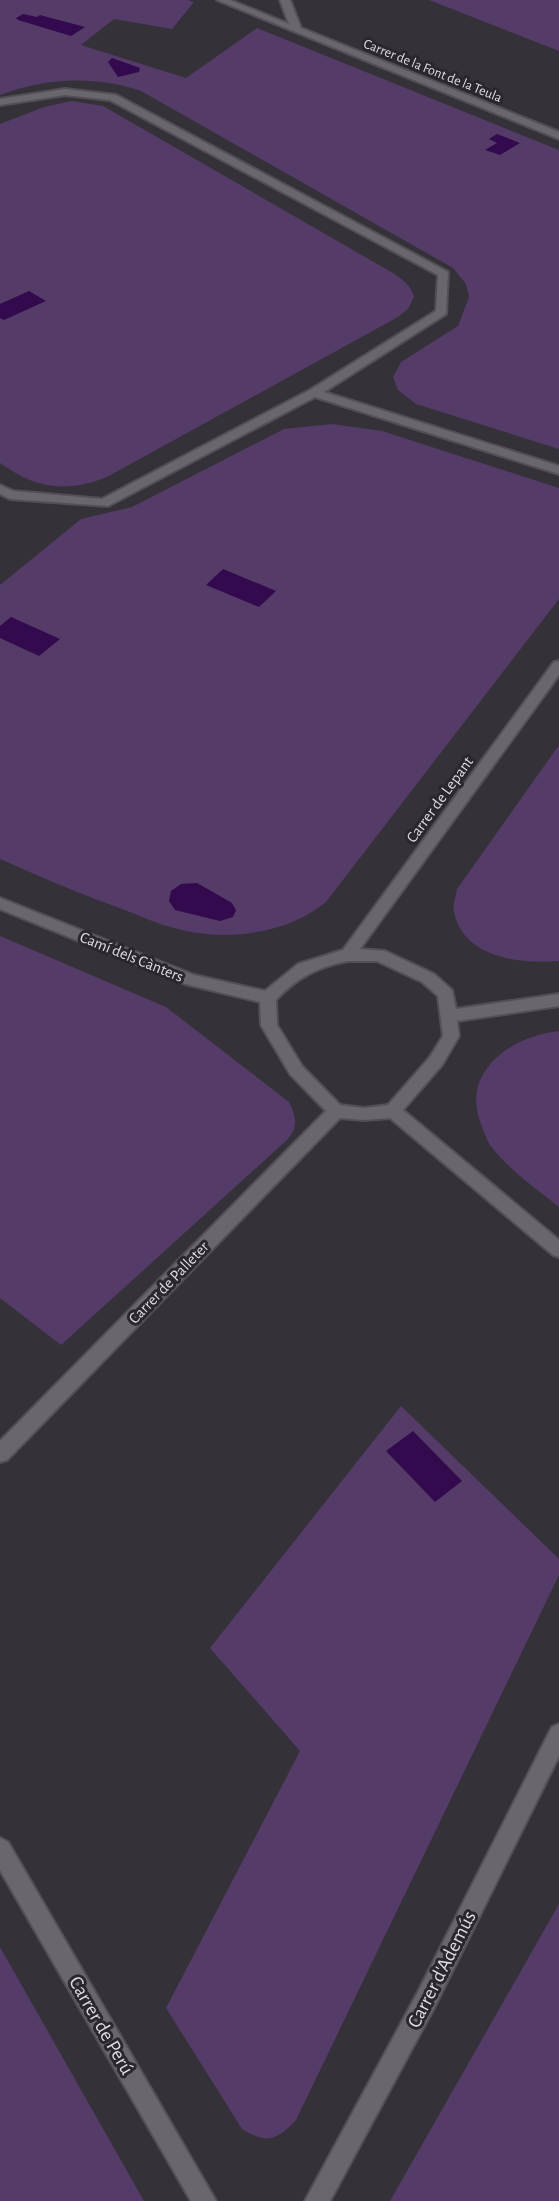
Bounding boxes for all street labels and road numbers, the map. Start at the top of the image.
street label: Carrer de la Font de la Teula [361,37,504,105]
street label: Carrer de Lepant [403,754,476,846]
street label: Camí dels Cànters [78,929,186,985]
street label: Carrer de Palleter [126,1238,212,1327]
street label: Carrer d'Ademús [404,1908,480,2031]
street label: Carrer de Perú [65,1973,137,2078]

